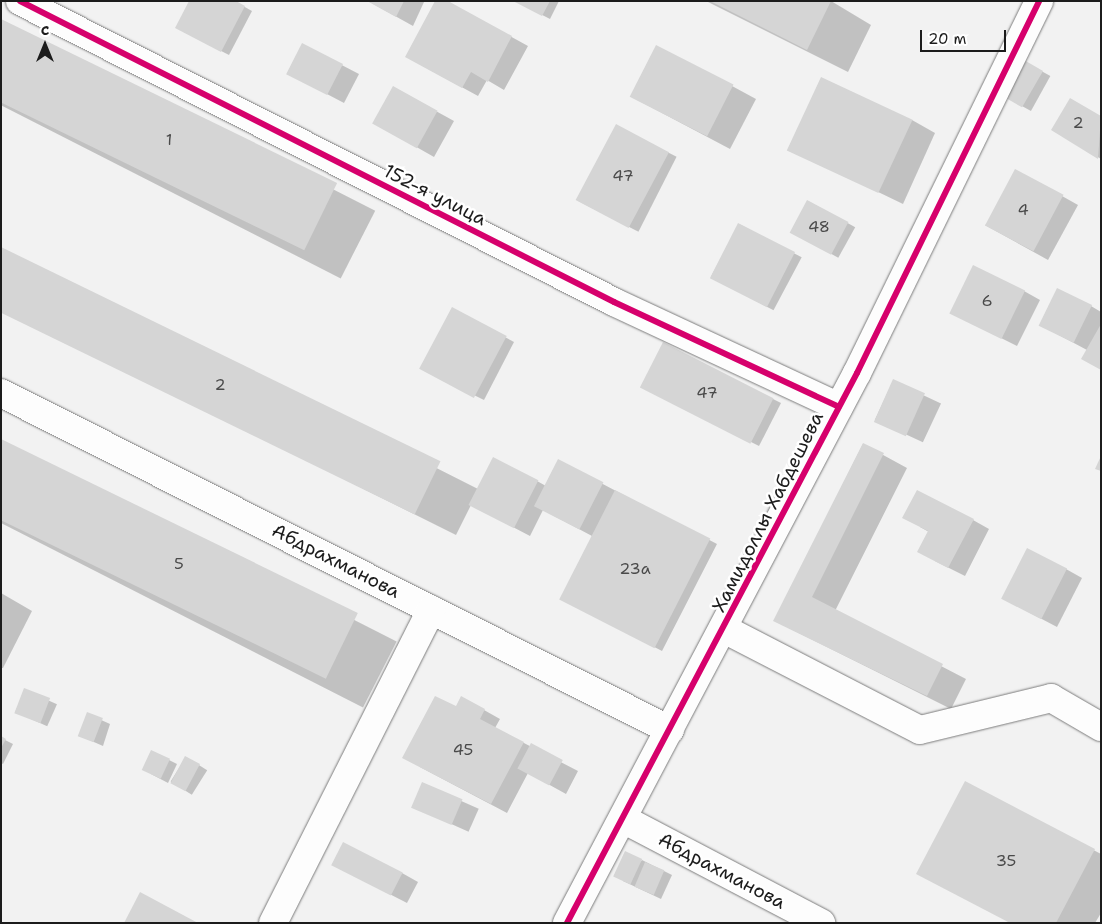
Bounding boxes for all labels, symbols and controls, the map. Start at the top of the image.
north arrow [20,20,70,70]
scale bar [922,20,1008,52]
text: С [41,21,49,39]
text: 20 m [928,29,967,49]
house number: 2 [1072,113,1084,133]
house number: 1 [166,130,172,150]
street label: 152-я улица [380,159,490,231]
house number: 47 [612,166,634,186]
house number: 4 [1017,200,1029,220]
house number: 48 [808,217,830,237]
house number: 6 [981,291,993,311]
house number: 2 [214,375,226,395]
house number: 47 [696,383,718,403]
street label: Хамидоллы Хабдешева [708,408,828,616]
street label: Абдрахманова [268,519,404,603]
house number: 5 [174,554,184,574]
house number: 23а [619,559,651,579]
house number: 45 [453,740,473,760]
street label: Абдрахманова [655,828,789,914]
house number: 35 [996,851,1016,871]

